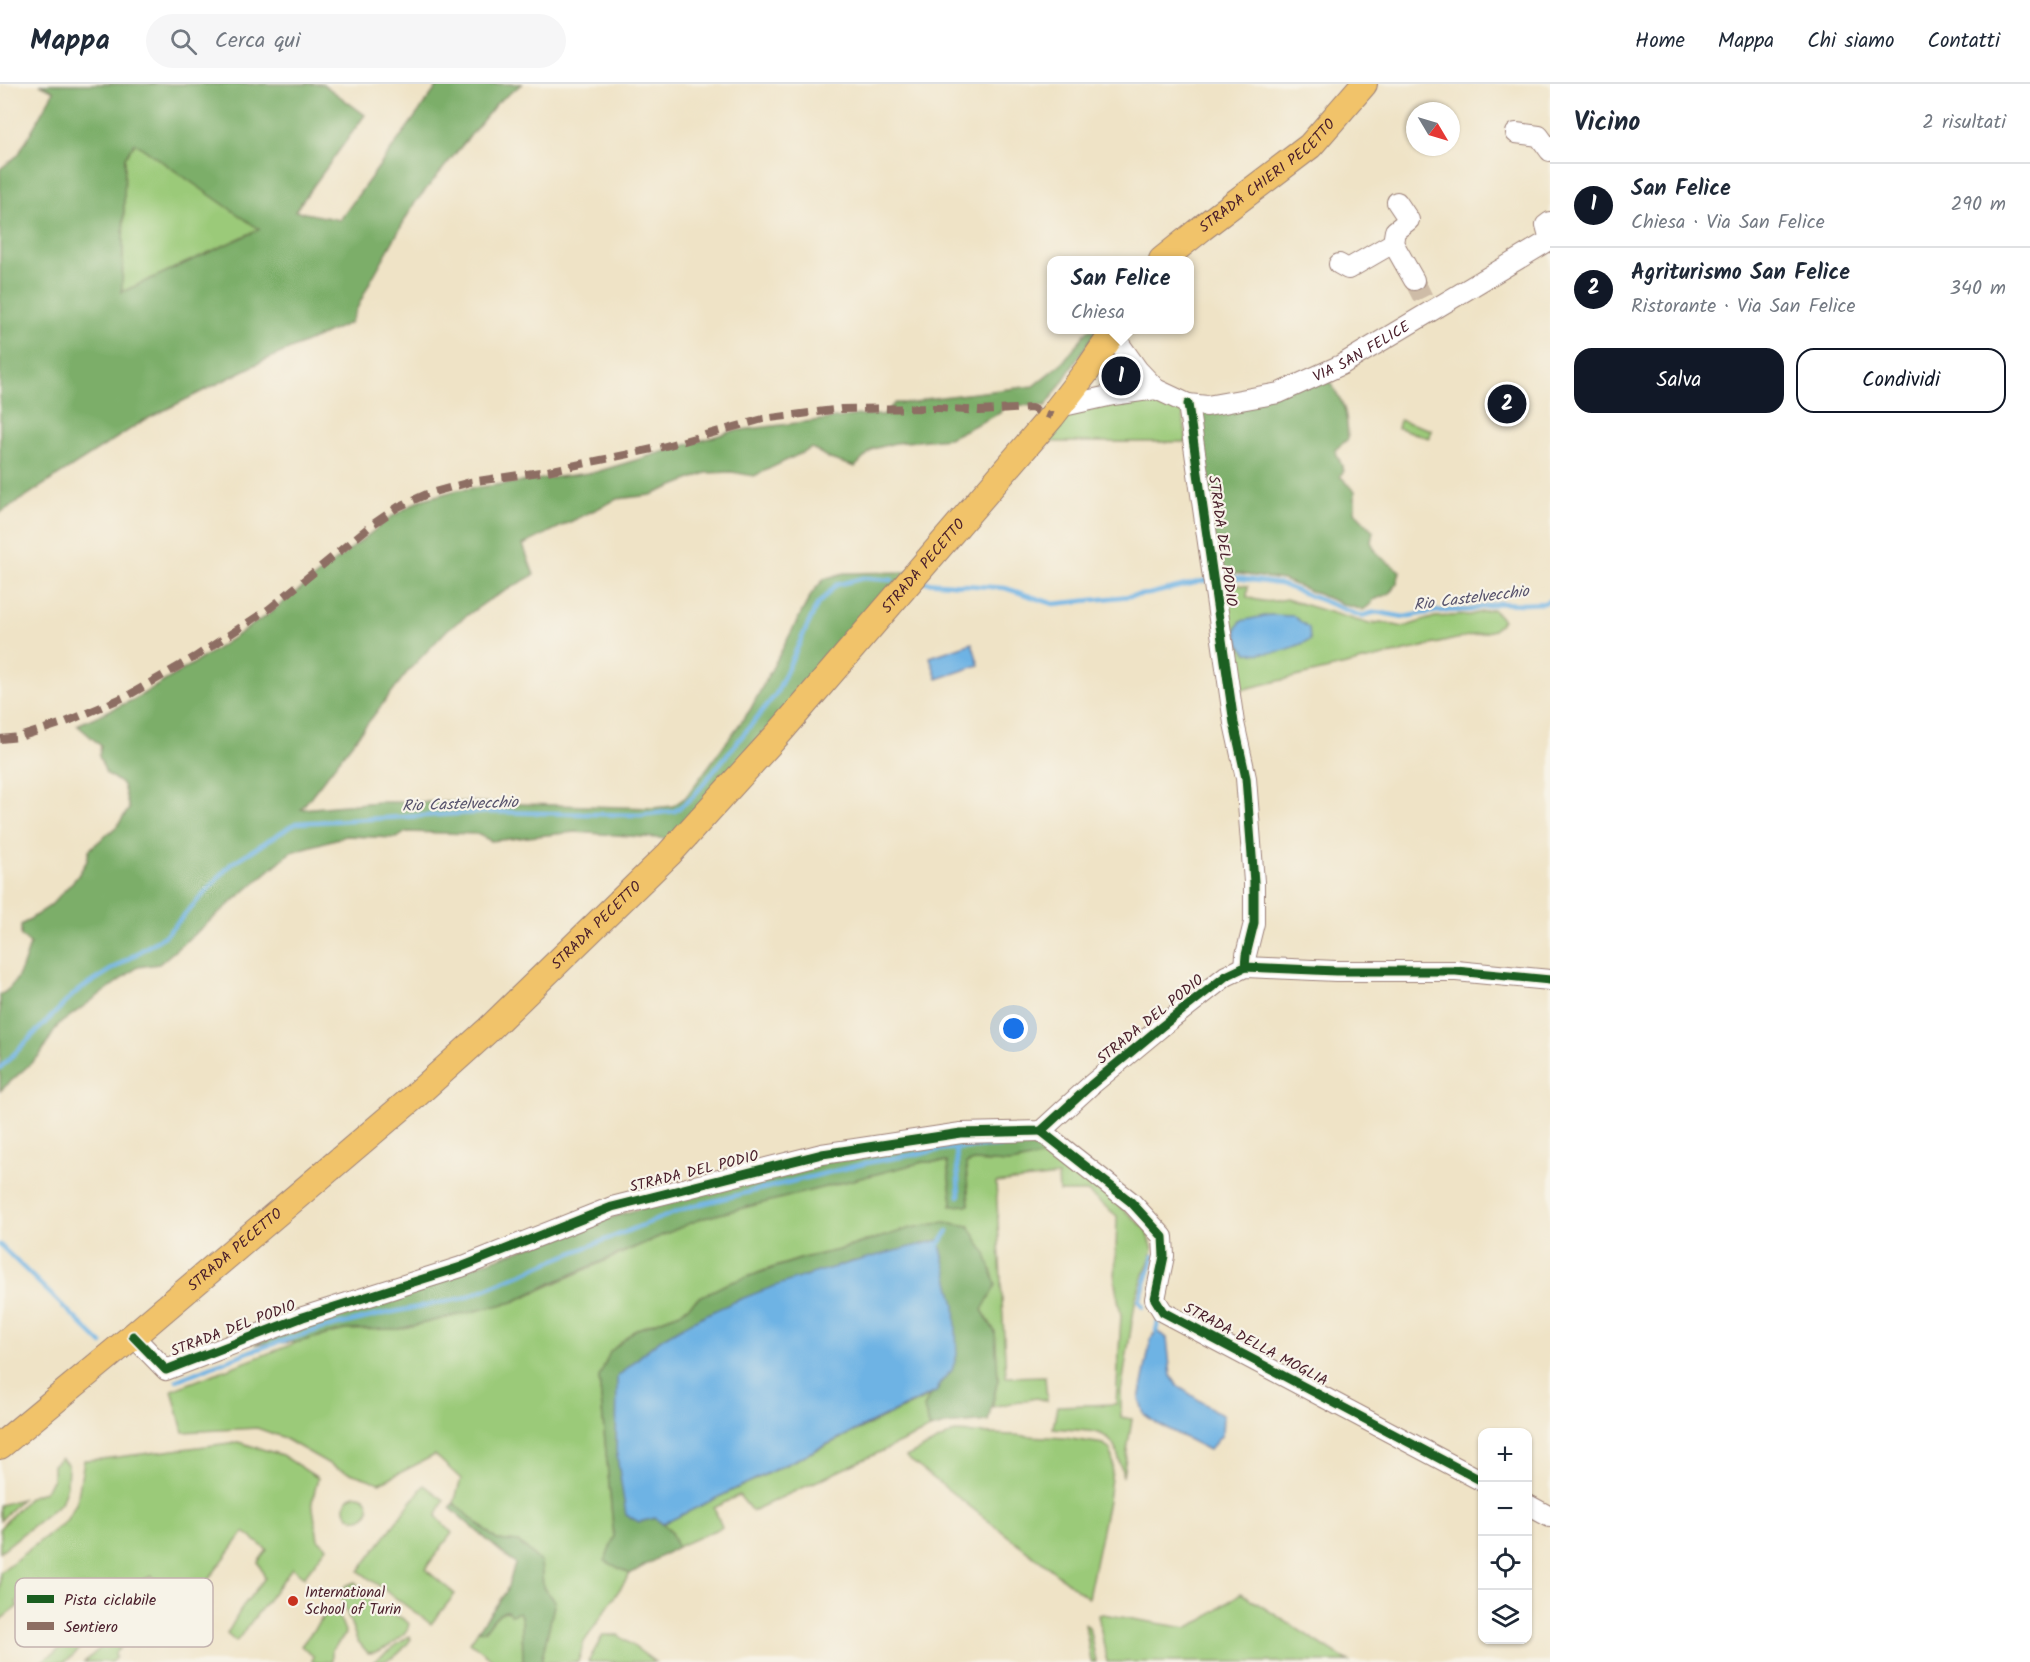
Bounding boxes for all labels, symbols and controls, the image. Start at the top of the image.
search box [146,14,566,68]
text: Mappa [30,19,110,64]
text: Cerca qui [215,24,300,59]
icon: search [167,25,200,58]
text: Home [1635,25,1685,58]
text: Mappa [1718,25,1774,58]
text: Chi siamo [1807,25,1894,58]
text: Contatti [1927,25,2000,58]
north arrow [1406,102,1460,156]
text: Vicino [1574,102,1640,144]
text: 2 risultati [1922,107,2006,139]
street label: STRADA CHIERI PECETTO [1194,114,1342,239]
text: San Felice [1631,172,1731,207]
text: 1 [1590,189,1597,221]
text: 290 m [1951,189,2006,221]
text: Chiesa · Via San Felice [1631,207,1825,239]
popup [1047,256,1194,334]
text: Agriturismo San Felice [1631,256,1850,291]
text: San Felice [1071,262,1170,297]
text: 2 [1588,273,1599,305]
text: 340 m [1950,273,2006,305]
text: Ristorante · Via San Felice [1631,291,1855,323]
text: Chiesa [1071,297,1125,329]
street label: VIA SAN FELICE [1309,315,1416,389]
button: Salva [1574,348,1784,413]
button: Condividi [1796,348,2006,413]
pin: 1 [1102,354,1140,398]
pin: 2 [1488,382,1526,426]
street label: STRADA DEL PODIO [1201,474,1243,608]
street label: STRADA PECETTO [876,514,972,619]
water label: Rio Castelvecchio [1412,579,1532,618]
water label: Rio Castelvecchio [402,790,520,819]
street label: STRADA PECETTO [546,876,648,976]
street label: STRADA DEL PODIO [1092,969,1210,1071]
your location [999,1014,1028,1043]
street label: STRADA DEL PODIO [627,1144,761,1200]
street label: STRADA PECETTO [182,1203,288,1298]
street label: STRADA DEL PODIO [167,1294,299,1364]
street label: STRADA DELLA MOGLIA [1179,1297,1332,1393]
map controls [1478,1428,1532,1644]
button: + [1478,1428,1532,1482]
button: − [1478,1482,1532,1536]
button: locate [1478,1536,1532,1590]
legend [15,1578,213,1647]
place label: International School of Turin [305,1581,401,1622]
text: Pista ciclabile [64,1588,156,1613]
button: layers [1478,1590,1532,1644]
marker: International School of Turin [286,1594,300,1608]
text: Sentiero [64,1615,118,1640]

